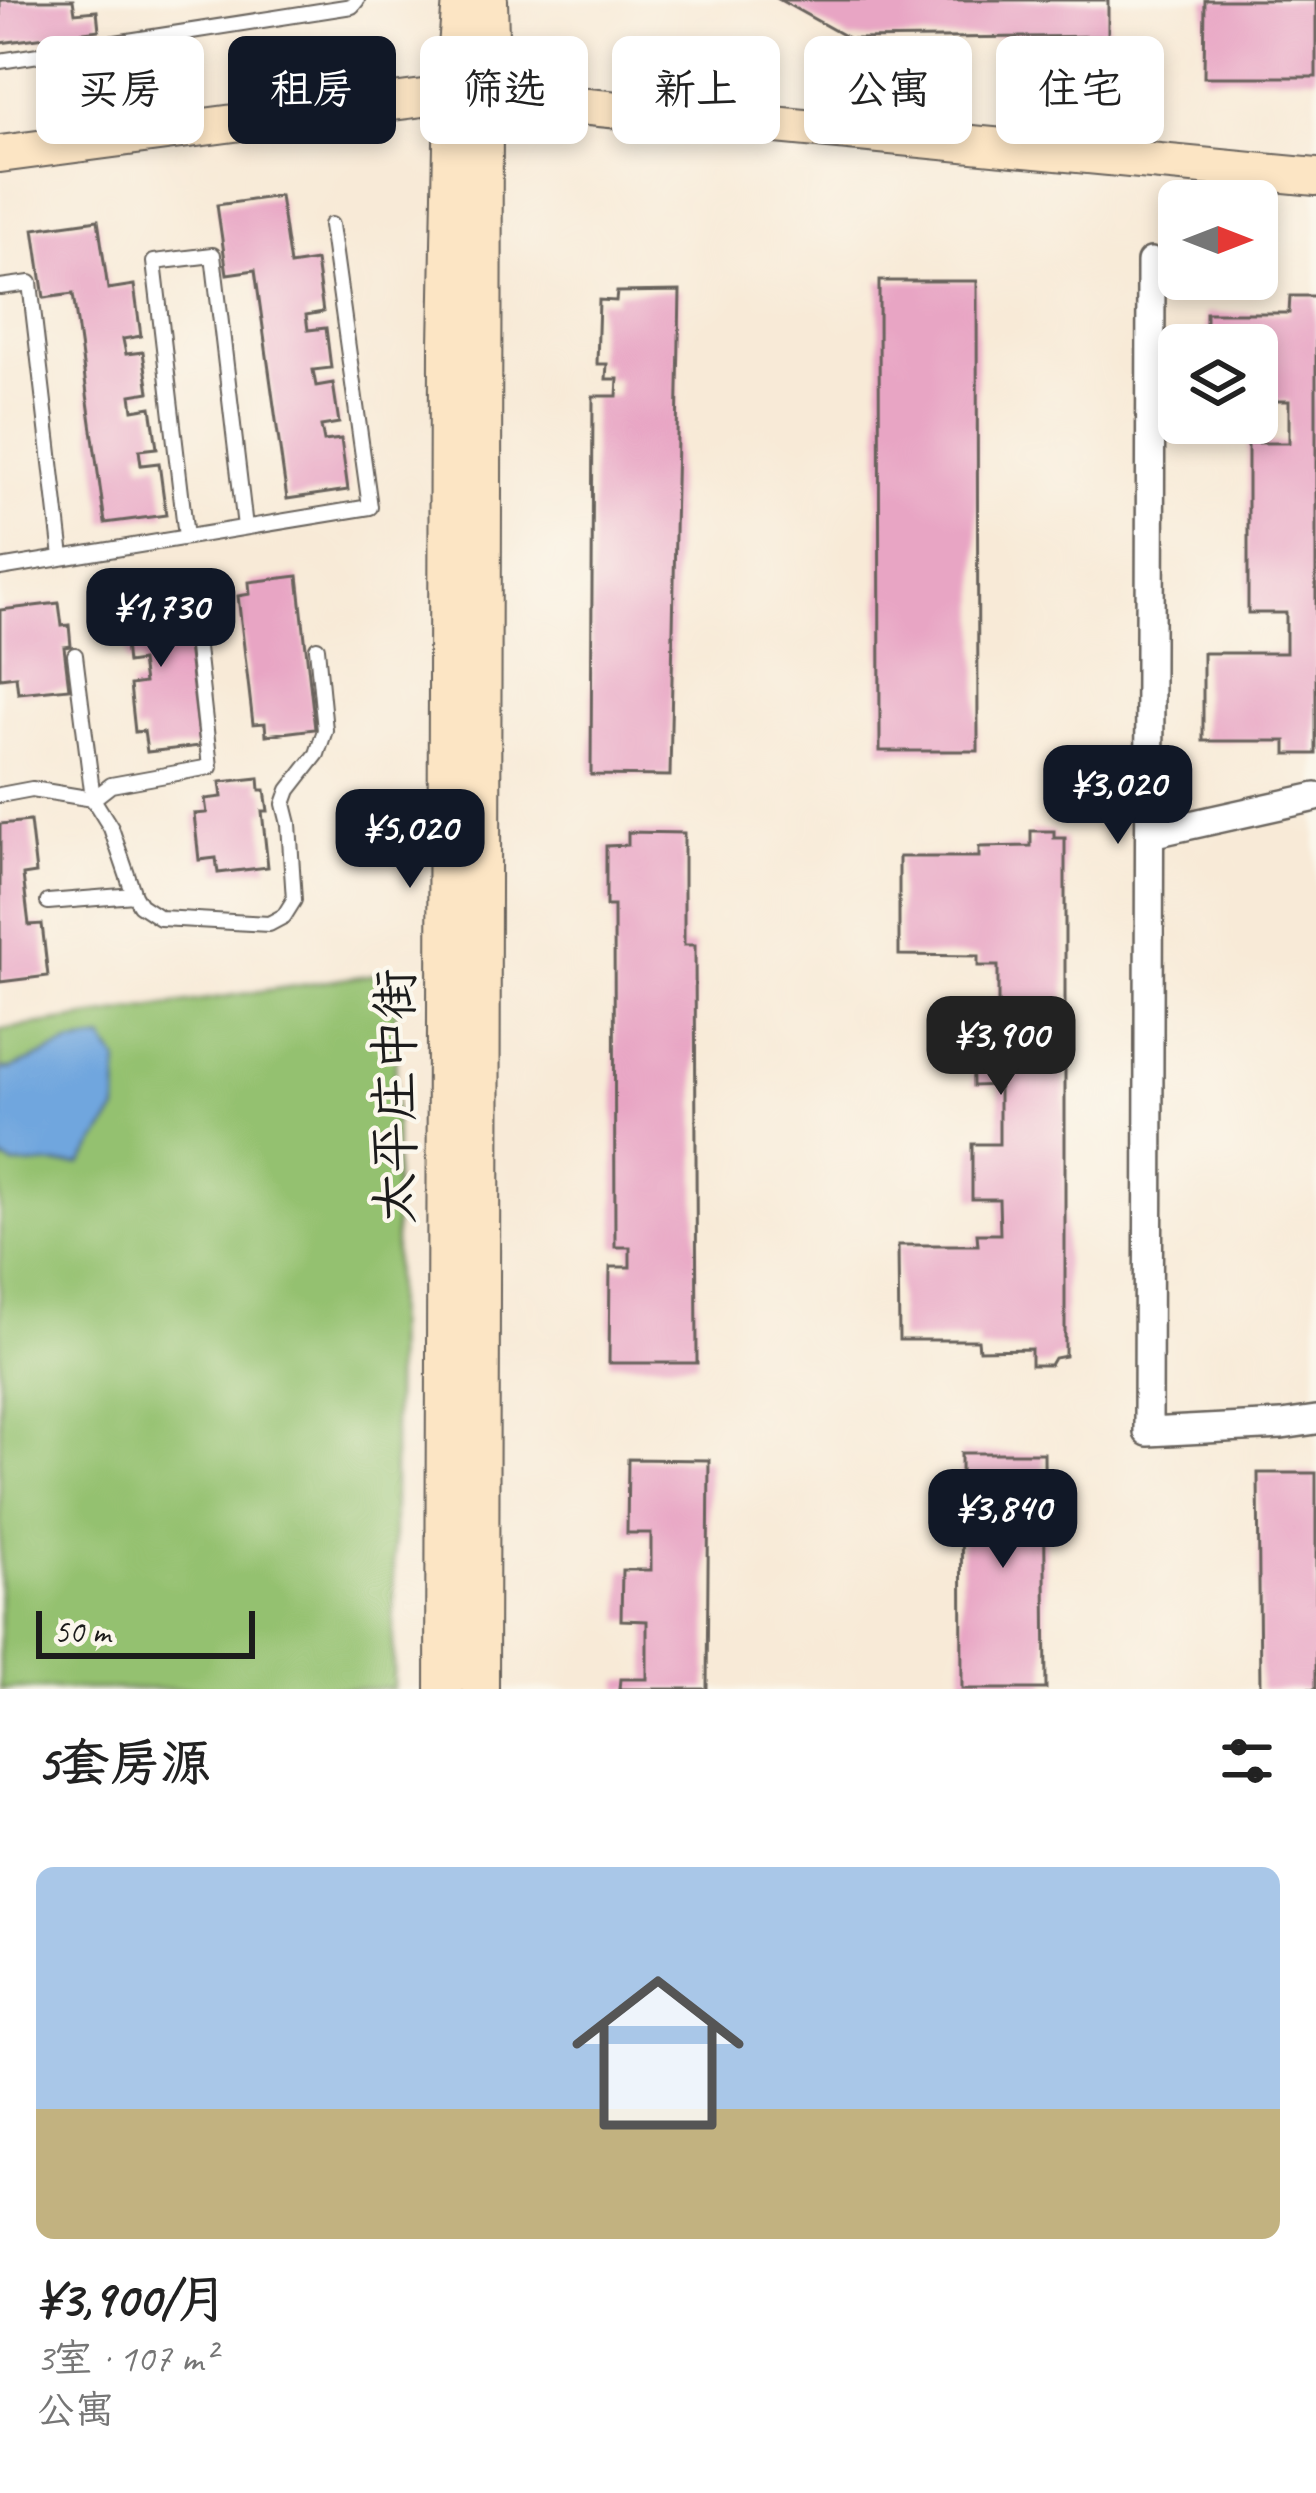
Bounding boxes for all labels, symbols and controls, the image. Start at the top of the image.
chip: 买房 [36,36,204,144]
chip: 租房 [228,36,396,144]
chip: 筛选 [420,36,588,144]
chip: 新上 [612,36,780,144]
chip: 公寓 [804,36,972,144]
chip: 住宅 [996,36,1164,144]
north arrow [1158,180,1278,300]
map controls [1158,180,1278,444]
button: layers [1158,324,1278,444]
pin: ¥1,730 [63,568,259,670]
text: ¥1,730 [113,582,209,631]
pin: ¥3,020 [1020,745,1216,847]
text: ¥3,020 [1070,759,1166,808]
pin: ¥5,020 [312,789,508,891]
text: ¥5,020 [363,803,457,852]
street label: 太平庄中街 [363,968,427,1224]
pin: ¥3,900 [903,996,1099,1098]
text: ¥3,900 [953,1010,1049,1059]
pin: ¥3,840 [905,1469,1101,1571]
text: ¥3,840 [955,1483,1051,1532]
scale bar [36,1605,255,1658]
text: 50 m [54,1611,110,1653]
icon: filters [1214,1728,1280,1794]
text: 5套房源 [36,1731,211,1795]
icon: home [550,1945,766,2161]
text: ¥3,900/月 [36,2267,228,2331]
text: 3室 · 107 m² [36,2334,215,2383]
text: 公寓 [36,2386,114,2435]

